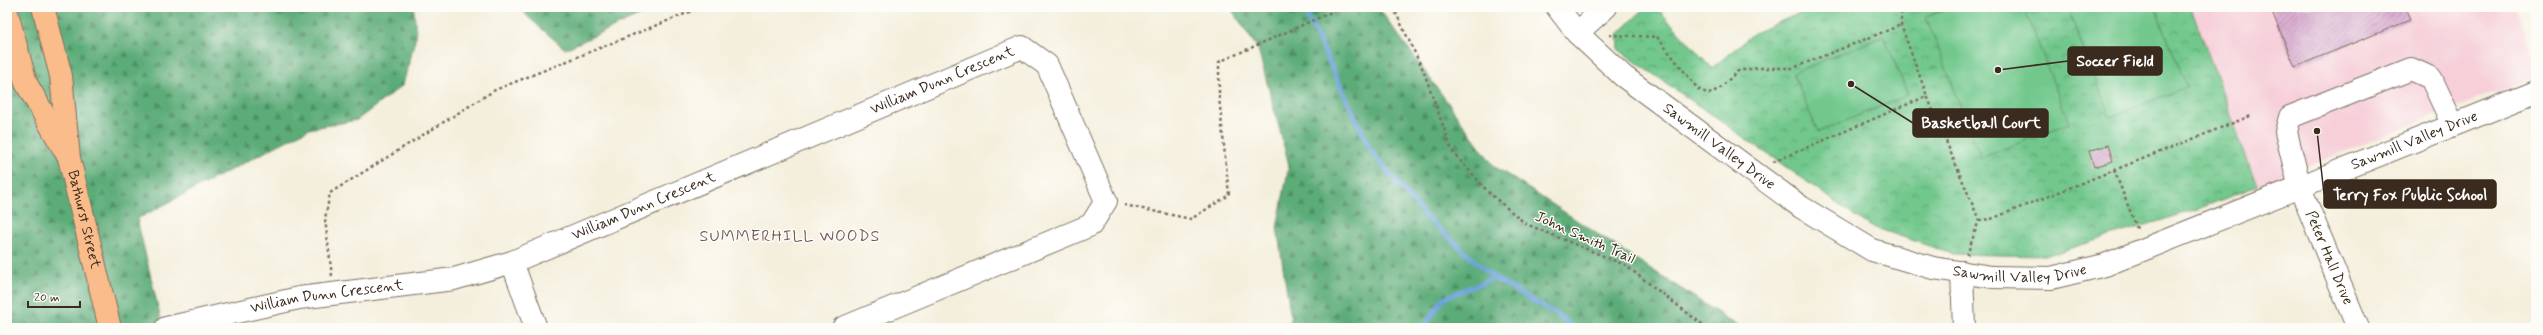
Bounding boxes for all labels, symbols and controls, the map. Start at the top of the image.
street label: William Dunn Crescent [867,41,1018,120]
callout: Soccer Field [2068,47,2162,75]
text: Soccer Field [2076,51,2154,72]
street label: Sawmill Valley Drive [1659,99,1779,195]
street label: Sawmill Valley Drive [2348,106,2481,175]
callout: Basketball Court [1913,109,2048,137]
text: Basketball Court [1921,113,2041,134]
street label: William Dunn Crescent [569,167,719,246]
street label: Bathurst Street [62,168,105,271]
callout: Terry Fox Public School [2324,180,2496,208]
text: Terry Fox Public School [2333,185,2487,206]
street label: John Smith Trail [1532,207,1638,269]
street label: Peter Hall Drive [2300,208,2358,308]
district label: SUMMERHILL WOODS [700,226,880,247]
street label: Sawmill Valley Drive [1951,260,2089,288]
street label: William Dunn Crescent [248,275,404,319]
scale bar [28,283,80,309]
text: 20 m [34,290,60,306]

